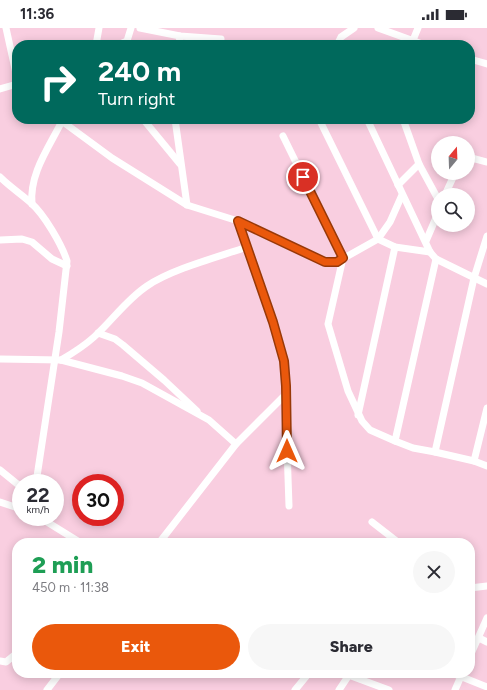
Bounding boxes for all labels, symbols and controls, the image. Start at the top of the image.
text: 11:36 [20,5,54,23]
text: 240 m [98,54,181,88]
icon: right [32,56,84,108]
text: Turn right [98,88,175,110]
north arrow [431,136,475,180]
map controls [431,136,475,232]
pin [286,160,320,194]
icon: arrive [292,166,314,188]
button: search [431,188,475,232]
position arrow [266,430,308,472]
speed limit sign: 30 [72,474,124,526]
text: 22 [26,483,50,507]
text: km/h [27,503,49,516]
text: 2 min [32,550,93,579]
button: close [413,551,455,593]
text: 450 m · 11:38 [32,580,109,595]
button: Exit [32,624,240,670]
button: Share [248,624,455,670]

